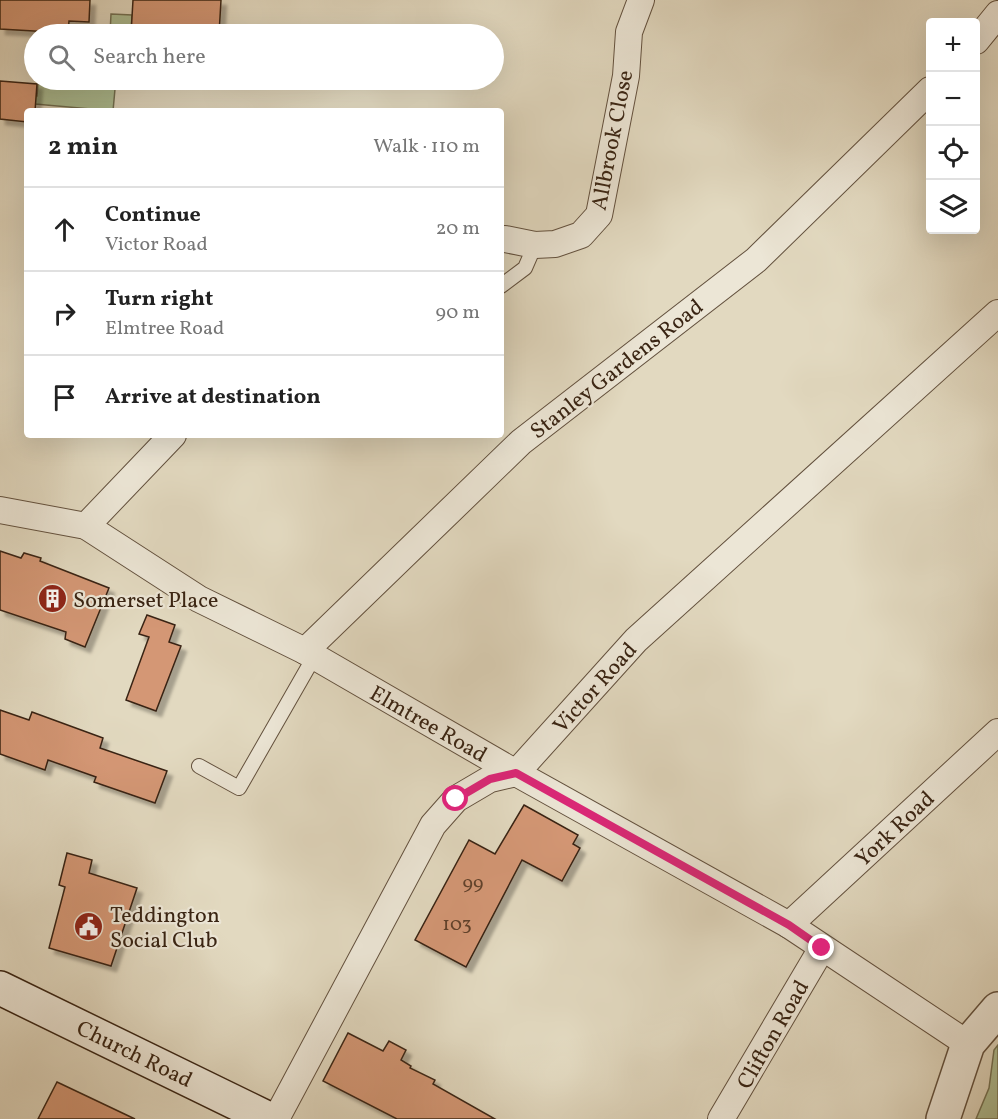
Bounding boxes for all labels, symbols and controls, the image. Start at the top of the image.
map controls [926,18,980,234]
button: + [926,18,980,72]
search box [24,24,504,90]
icon: search [45,41,78,74]
text: Search here [93,42,206,73]
street label: Allbrook Close [585,68,642,213]
button: − [926,72,980,126]
button: locate [926,126,980,180]
text: 2 min [48,129,118,165]
text: Walk · 110 m [373,133,480,161]
button: layers [926,180,980,234]
text: Continue [105,200,201,231]
icon: ahead [48,213,81,246]
text: 20 m [436,215,480,243]
text: Victor Road [105,231,208,259]
text: Turn right [105,284,213,315]
street label: Stanley Gardens Road [524,292,711,447]
icon: right [48,297,81,330]
text: 90 m [436,299,480,327]
text: Elmtree Road [105,315,224,343]
icon: arrive [48,381,81,414]
text: Arrive at destination [105,382,321,413]
building icon: Somerset Place [36,583,68,615]
place label: Somerset Place [73,586,219,617]
street label: Victor Road [547,636,645,741]
street label: Elmtree Road [363,679,492,771]
route start [442,785,468,811]
street label: York Road [849,785,942,875]
house number: 99 [463,870,483,898]
place label: Teddington Social Club [110,901,220,957]
public building icon: Teddington Social Club [73,911,105,943]
house number: 103 [442,911,472,939]
route end [808,934,834,960]
street label: Clifton Road [730,975,818,1096]
street label: Church Road [71,1014,197,1097]

